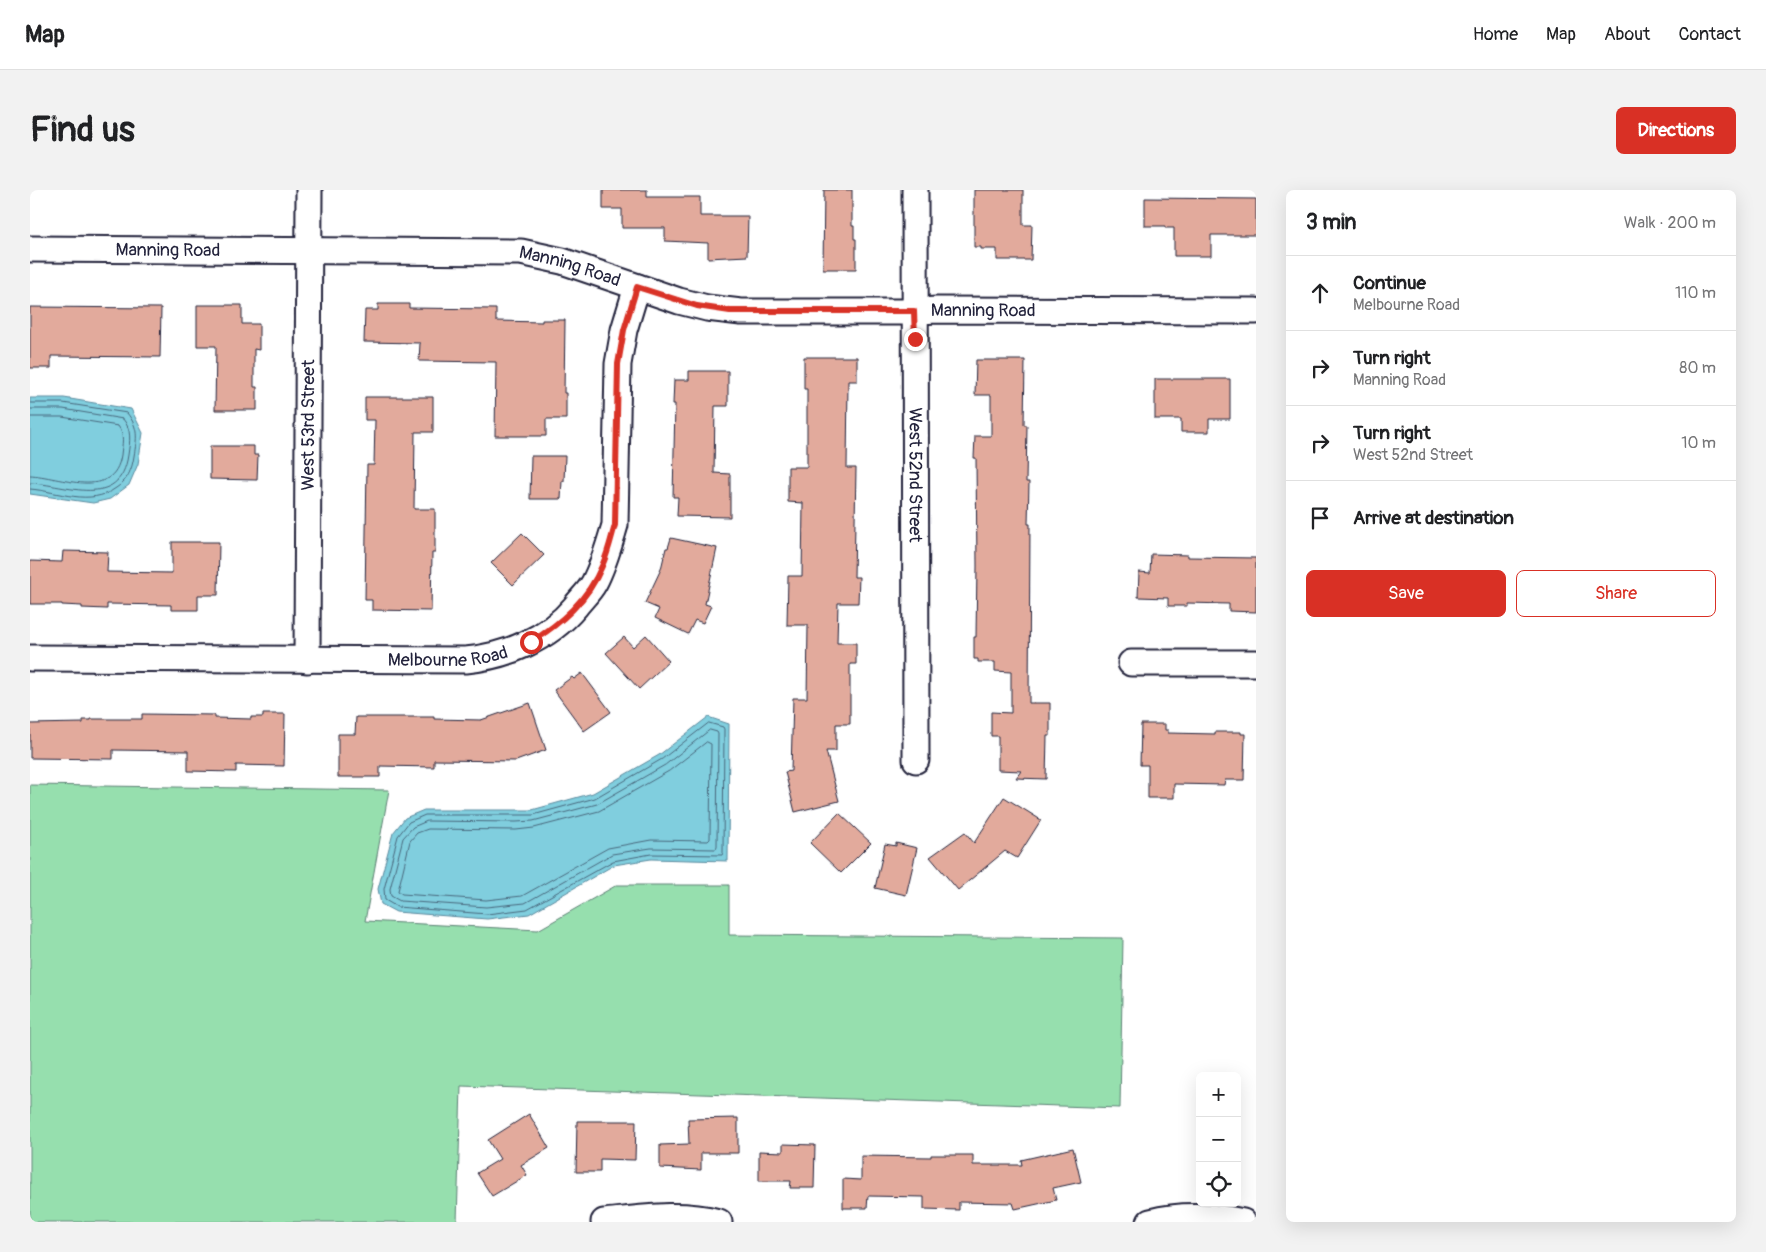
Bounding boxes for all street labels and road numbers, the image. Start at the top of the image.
street label: Manning Road [116,239,220,262]
street label: Manning Road [517,241,624,292]
street label: Manning Road [931,299,1036,322]
street label: West 53rd Street [297,359,320,491]
street label: West 52nd Street [903,407,927,543]
street label: Melbourne Road [388,641,511,672]

